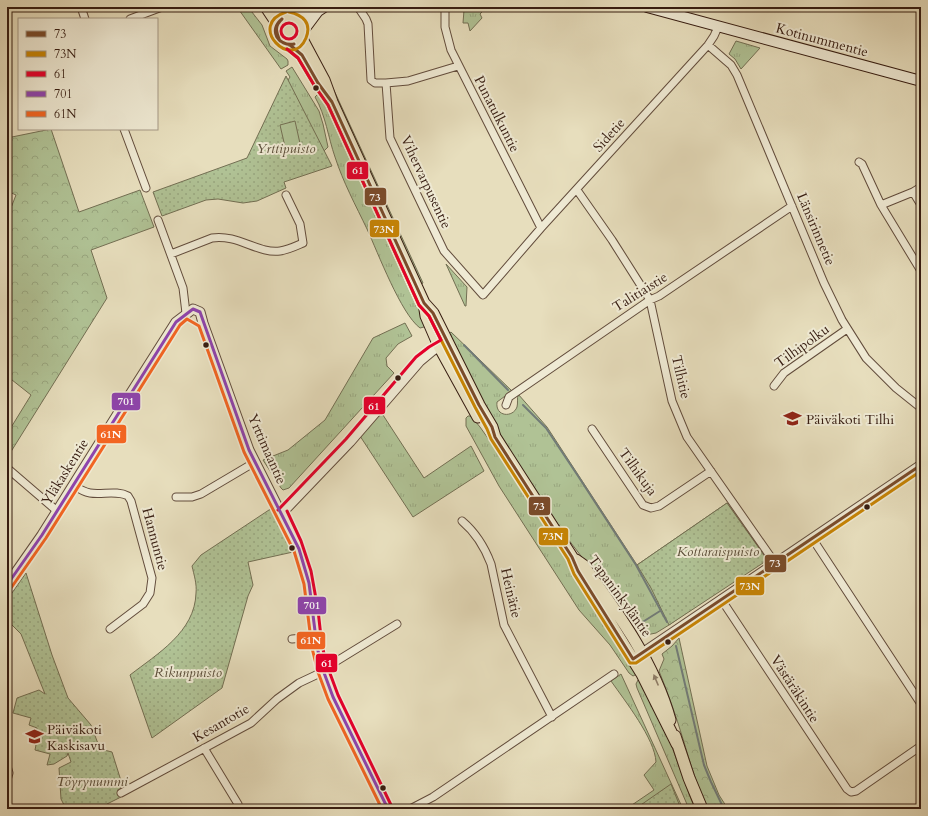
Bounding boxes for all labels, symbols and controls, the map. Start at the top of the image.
legend [18,18,158,130]
street label: Kotinummentie [774,19,870,61]
text: 73 [54,26,66,42]
text: 73N [54,46,77,62]
text: 61 [54,66,66,82]
street label: Punatulkuntie [470,72,524,156]
unlabelled marker [311,83,321,93]
text: 701 [54,86,72,102]
text: 61N [54,106,77,122]
street label: Sidetie [589,114,629,156]
street label: Vihervarpusentie [396,132,456,232]
park label: Yrttipuisto [256,139,316,158]
line badge: 61 [346,161,369,180]
text: 61 [352,163,364,178]
line badge: 73 [364,187,387,206]
text: 73 [369,190,381,205]
street label: Länsirinnetie [792,190,840,268]
line badge: 73N [369,219,400,238]
text: 73N [374,222,395,237]
street label: Talitiaistie [609,268,671,316]
street label: Tilhipolku [771,320,833,372]
unlabelled marker [201,340,211,350]
street label: Tilhitie [667,353,695,401]
unlabelled marker [393,373,403,383]
line badge: 701 [111,392,141,411]
text: 701 [118,394,134,409]
line badge: 61 [363,396,386,415]
text: 61 [368,399,380,414]
school or university icon: Päiväkoti Tilhi [783,409,803,429]
place label: Päiväkoti Tilhi [806,410,894,429]
street label: Yrttimaantie [243,411,291,487]
line badge: 61N [96,424,127,444]
text: 61N [101,427,122,442]
street label: Yläkaskentie [37,435,93,509]
street label: Tilhikuja [614,444,662,500]
line badge: 73 [528,496,551,516]
text: 73 [533,499,545,514]
unlabelled marker [862,502,872,512]
street label: Hannuntie [138,506,172,572]
line badge: 73N [538,527,569,546]
text: 73N [543,529,564,544]
park label: Kottaraispuisto [677,542,760,561]
unlabelled marker [287,543,297,553]
street label: Tapaninkyläntie [584,551,656,641]
line badge: 73 [764,554,787,573]
text: 73 [769,556,781,571]
street label: Heinätie [496,566,526,620]
line badge: 73N [735,576,765,596]
text: 73N [740,579,761,594]
line badge: 701 [297,596,327,615]
text: 701 [304,598,320,613]
line badge: 61N [296,631,326,650]
text: 61N [301,633,322,648]
unlabelled marker [663,637,673,647]
street label: Västäräkintie [766,651,824,727]
line badge: 61 [315,653,338,673]
text: 61 [321,656,333,671]
park label: Rikunpuisto [154,663,222,682]
one-way arrow [653,675,659,686]
street label: Kesantotie [189,699,253,747]
place label: Päiväkoti Kaskisavu [47,720,105,755]
school or university icon: Päiväkoti Kaskisavu [24,727,44,747]
park label: Töyrynummi [56,772,128,791]
unlabelled marker [378,783,388,793]

